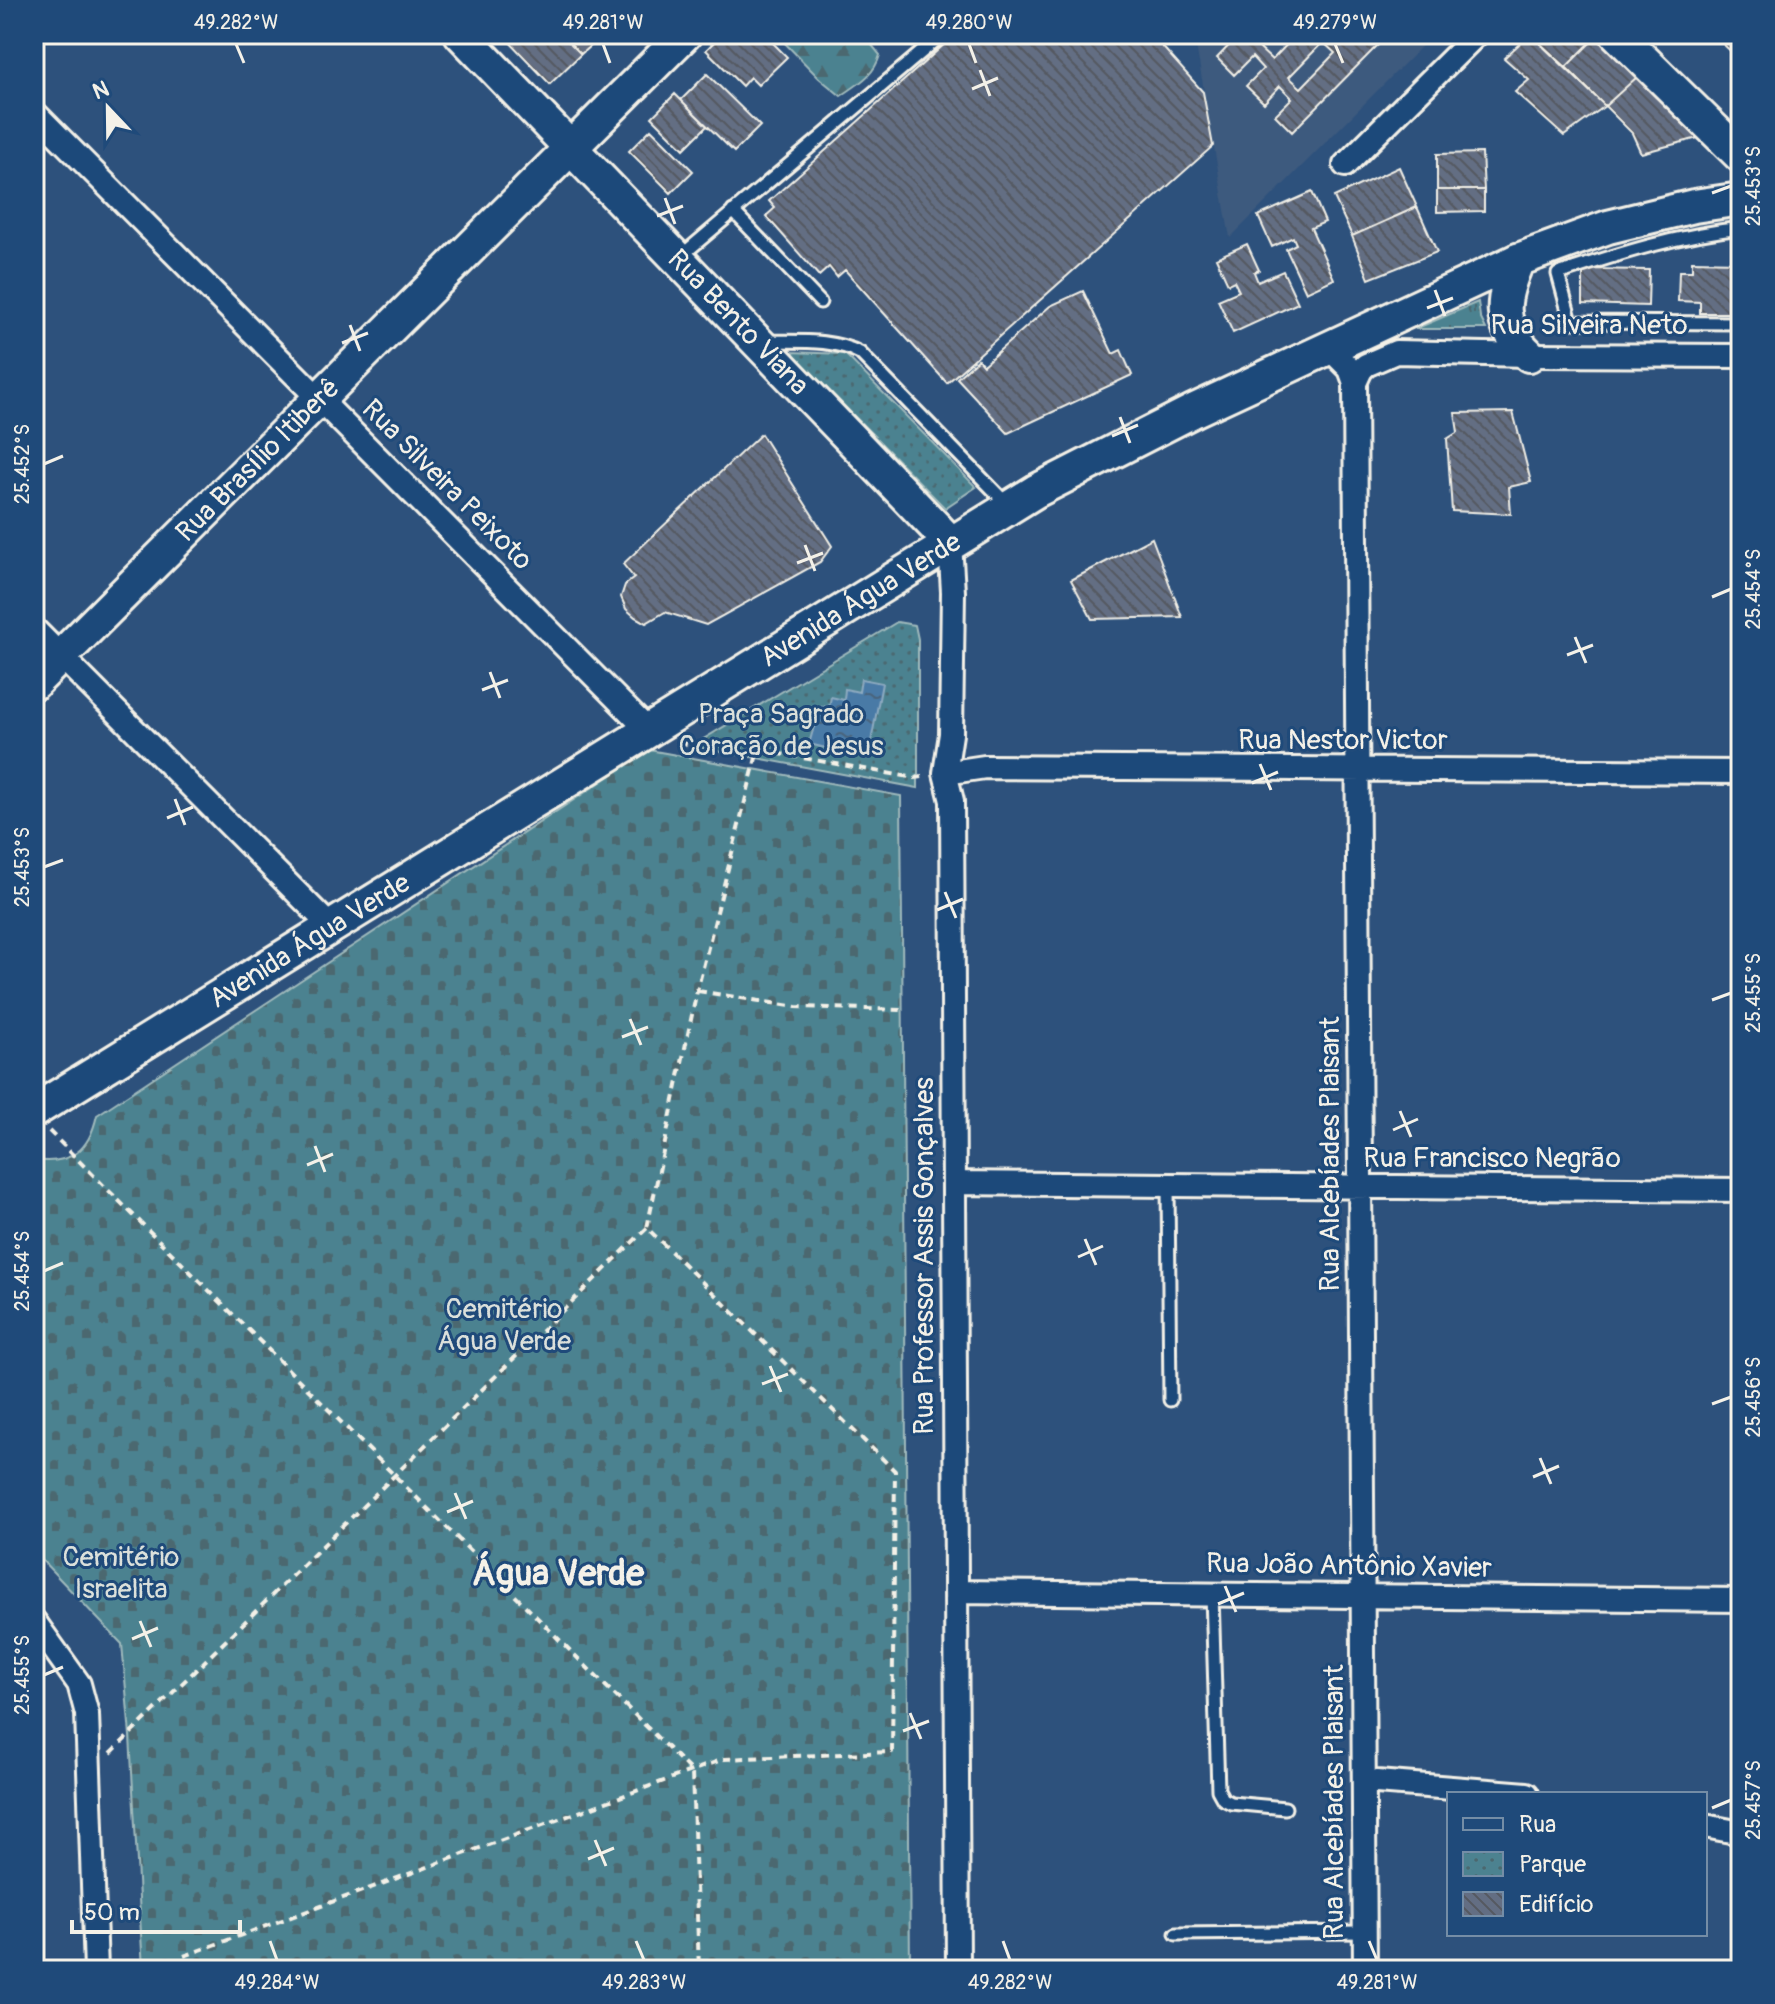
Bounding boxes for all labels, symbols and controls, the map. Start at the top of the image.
text: 49.282°W [194,10,278,35]
text: 49.281°W [562,10,644,35]
text: 49.280°W [925,10,1013,35]
text: 49.279°W [1293,10,1377,35]
north arrow [68,68,148,148]
text: N [89,75,113,106]
text: 25.453°S [1741,146,1766,226]
street label: Rua Bento Viana [660,242,817,403]
street label: Rua Silveira Neto [1491,308,1687,343]
street label: Rua Brasílio Itiberê [168,370,347,549]
street label: Rua Silveira Peixoto [354,392,540,578]
text: 25.452°S [10,424,35,504]
street label: Avenida Água Verde [754,524,968,675]
text: 25.454°S [1741,549,1766,629]
park label: Praça Sagrado Coração de Jesus [678,697,884,764]
street label: Rua Nestor Victor [1238,723,1448,758]
text: 25.453°S [10,827,35,907]
street label: Avenida Água Verde [202,865,417,1016]
text: 25.455°S [1741,953,1766,1033]
street label: Rua Alcebíades Plaisant [1313,1016,1348,1291]
street label: Rua Professor Assis Gonçalves [907,1077,942,1435]
street label: Rua Francisco Negrão [1363,1141,1621,1176]
text: 25.454°S [10,1231,35,1311]
park label: Cemitério Água Verde [437,1292,571,1359]
text: 25.456°S [1741,1357,1766,1437]
park label: Cemitério Israelita [63,1540,179,1607]
street label: Rua João Antônio Xavier [1206,1546,1492,1586]
district label: Água Verde [472,1550,645,1596]
text: 25.455°S [10,1635,35,1715]
street label: Rua Alcebíades Plaisant [1317,1664,1352,1939]
text: 25.457°S [1741,1760,1766,1840]
legend [1447,1792,1707,1936]
text: Rua [1519,1810,1556,1839]
text: Parque [1519,1850,1586,1879]
scale bar [72,1884,240,1934]
text: Edifício [1519,1890,1593,1919]
text: 50 m [84,1898,140,1927]
text: 49.284°W [235,1970,319,1995]
text: 49.283°W [602,1970,686,1995]
text: 49.282°W [968,1970,1052,1995]
text: 49.281°W [1336,1970,1418,1995]

